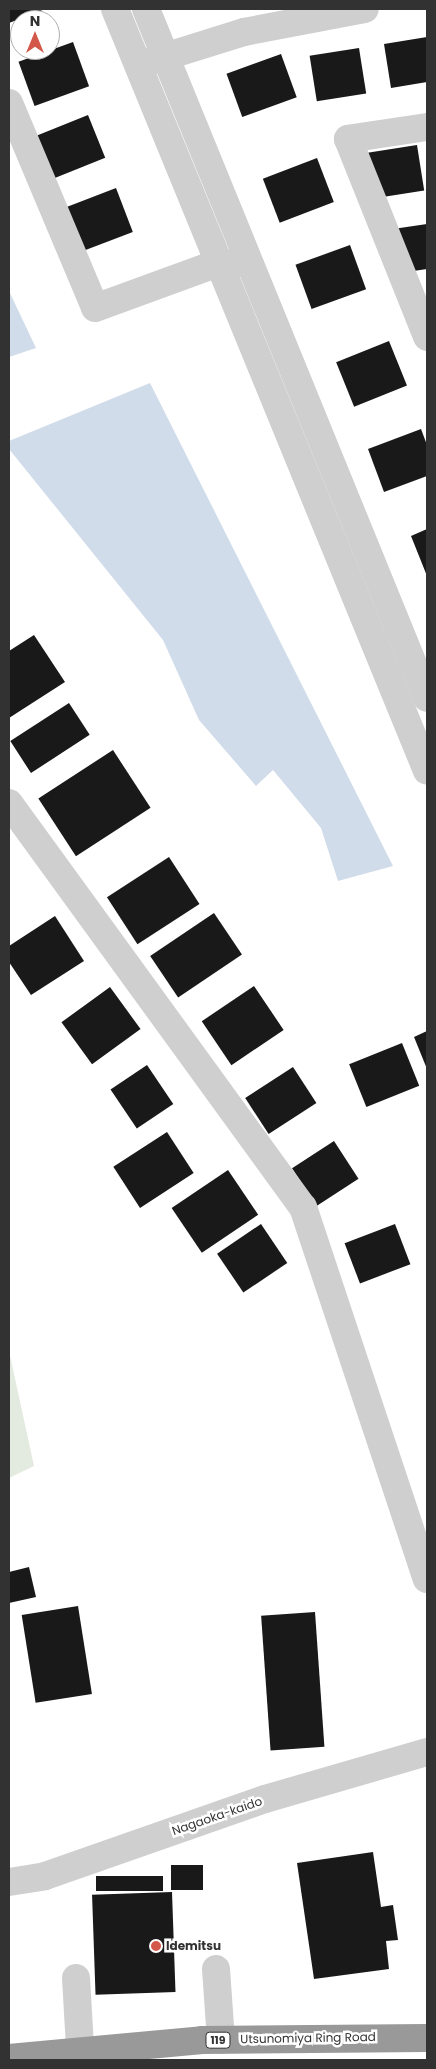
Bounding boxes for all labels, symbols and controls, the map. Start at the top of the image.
north arrow [10,10,60,60]
text: N [30,11,40,31]
street label: Nagaoka-kaido [170,1794,264,1838]
place label: Idemitsu [166,1939,221,1953]
marker: Idemitsu [150,1940,162,1952]
street label: Utsunomiya Ring Road [240,2030,376,2046]
road number: 119 [204,2032,232,2048]

